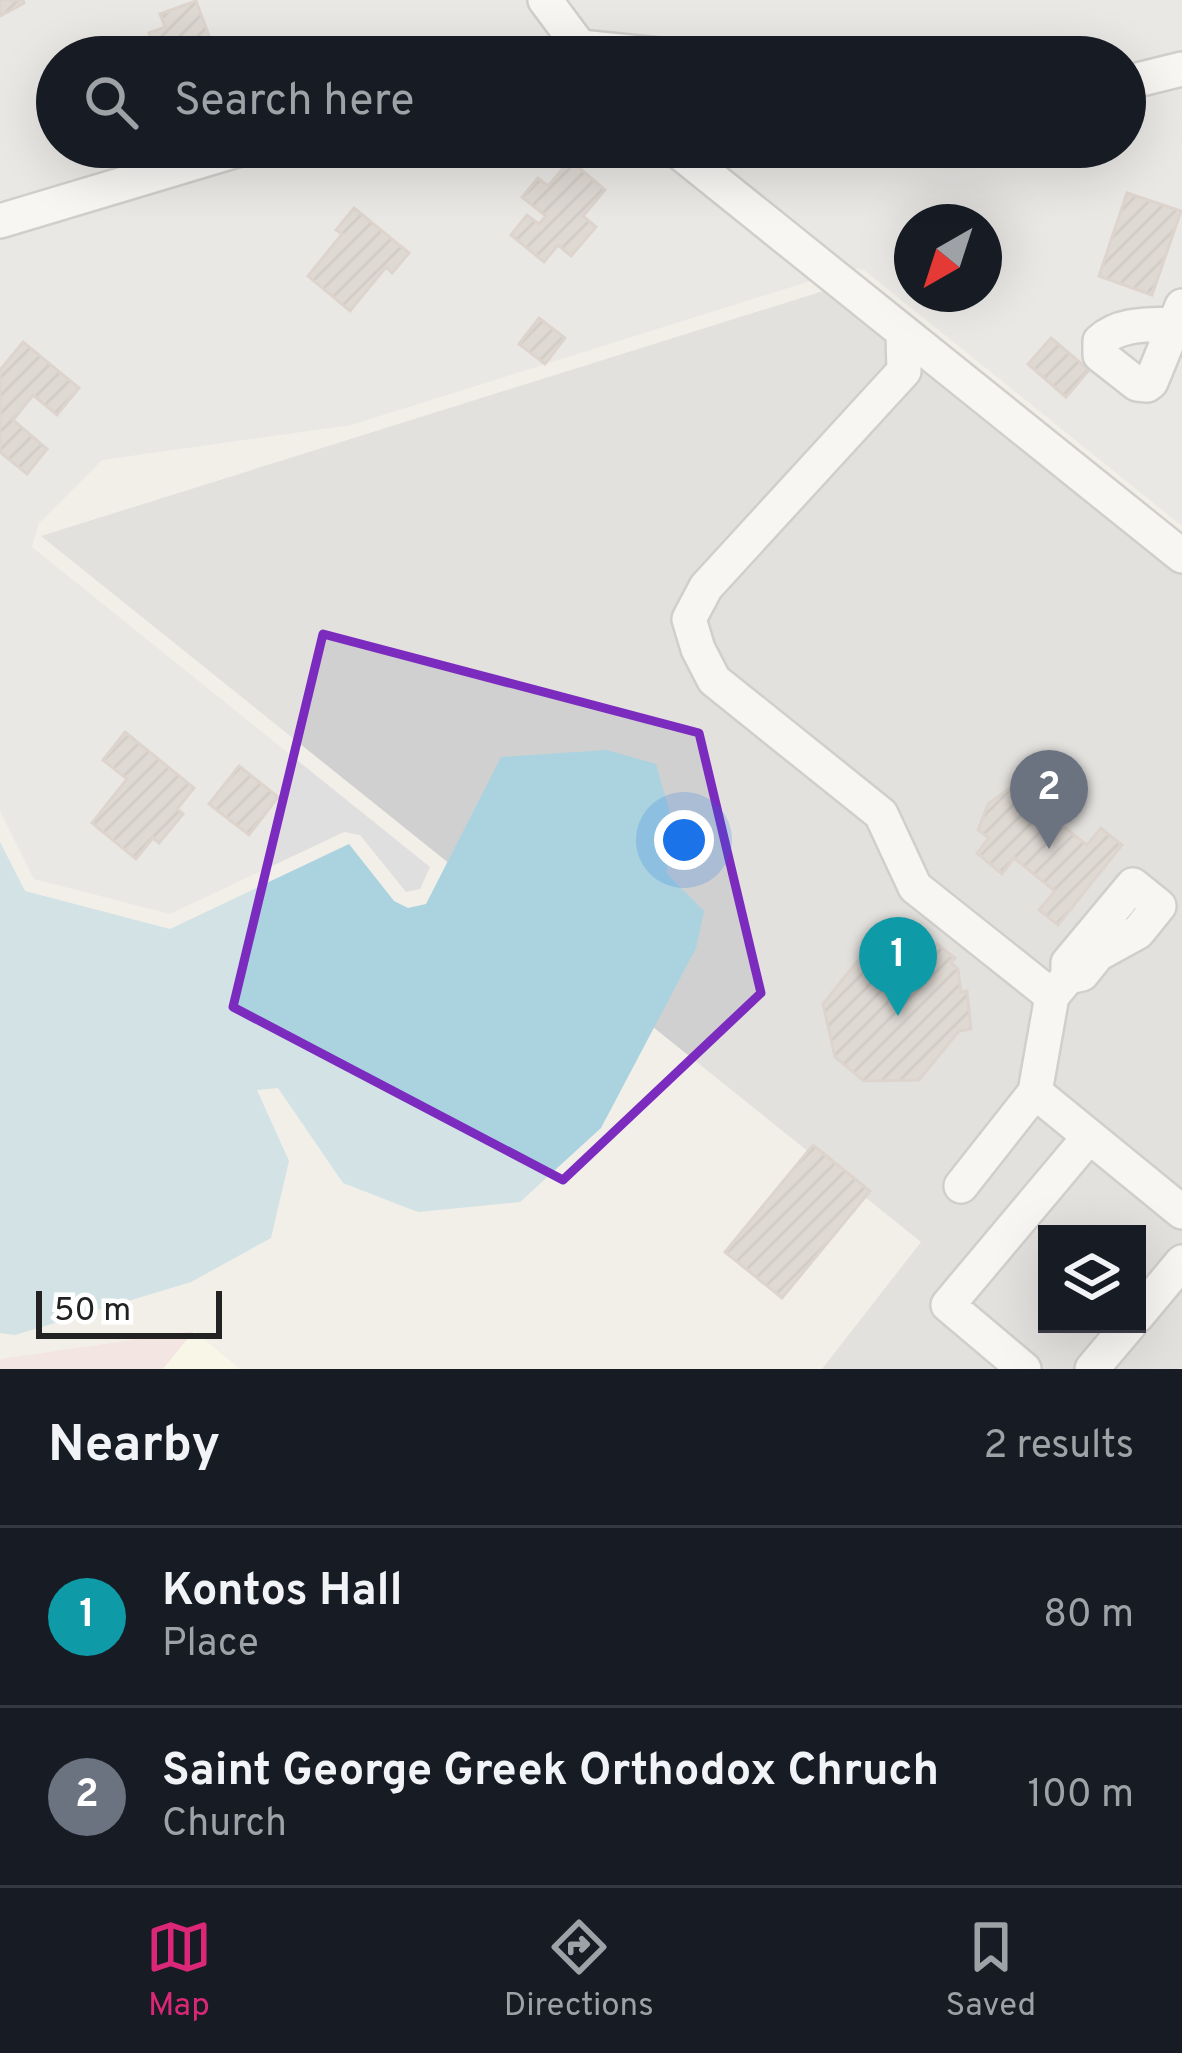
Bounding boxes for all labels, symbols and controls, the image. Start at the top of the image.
search box [36,36,1146,168]
icon: search [78,69,144,135]
text: Search here [174,74,414,131]
north arrow [894,204,1002,312]
pin: 2 [1010,750,1088,849]
your location [654,810,714,870]
pin: 1 [859,917,937,1016]
map controls [1038,1225,1146,1333]
button: layers [1038,1225,1146,1333]
scale bar [36,1285,222,1338]
text: 50 m [54,1291,131,1333]
text: Nearby [48,1415,220,1480]
text: 2 results [983,1423,1134,1472]
text: Kontos Hall [162,1564,403,1621]
text: 1 [79,1592,95,1641]
text: 80 m [1043,1592,1134,1641]
text: Place [162,1621,259,1670]
text: Saint George Greek Orthodox Chruch [162,1744,939,1801]
text: 2 [75,1772,99,1821]
text: 100 m [1027,1772,1134,1821]
text: Church [162,1801,287,1850]
tab: Map [146,1914,212,2028]
tab: Directions [504,1914,654,2028]
tab: Saved [945,1914,1036,2028]

